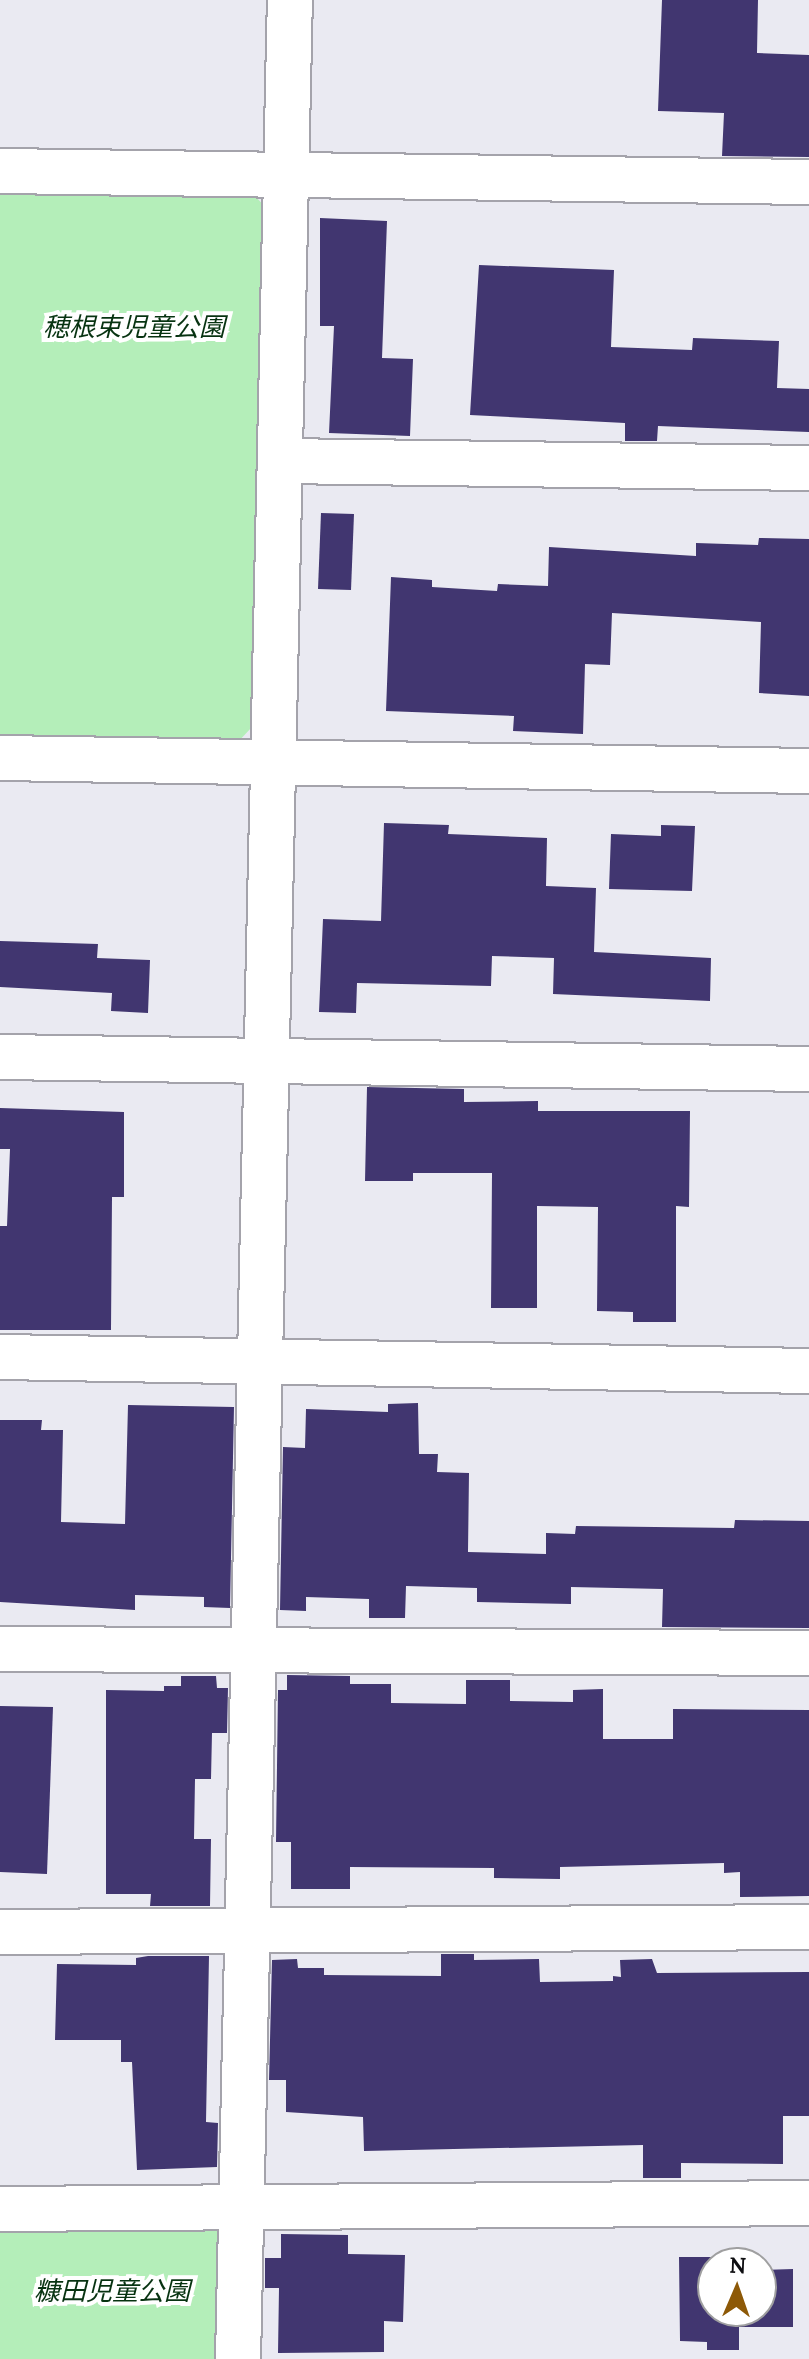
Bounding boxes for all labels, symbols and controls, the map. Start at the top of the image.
park label: 穂根束児童公園 [43,311,225,343]
north arrow [697,2247,777,2327]
text: N [729,2251,747,2279]
park label: 糠田児童公園 [34,2275,190,2307]

